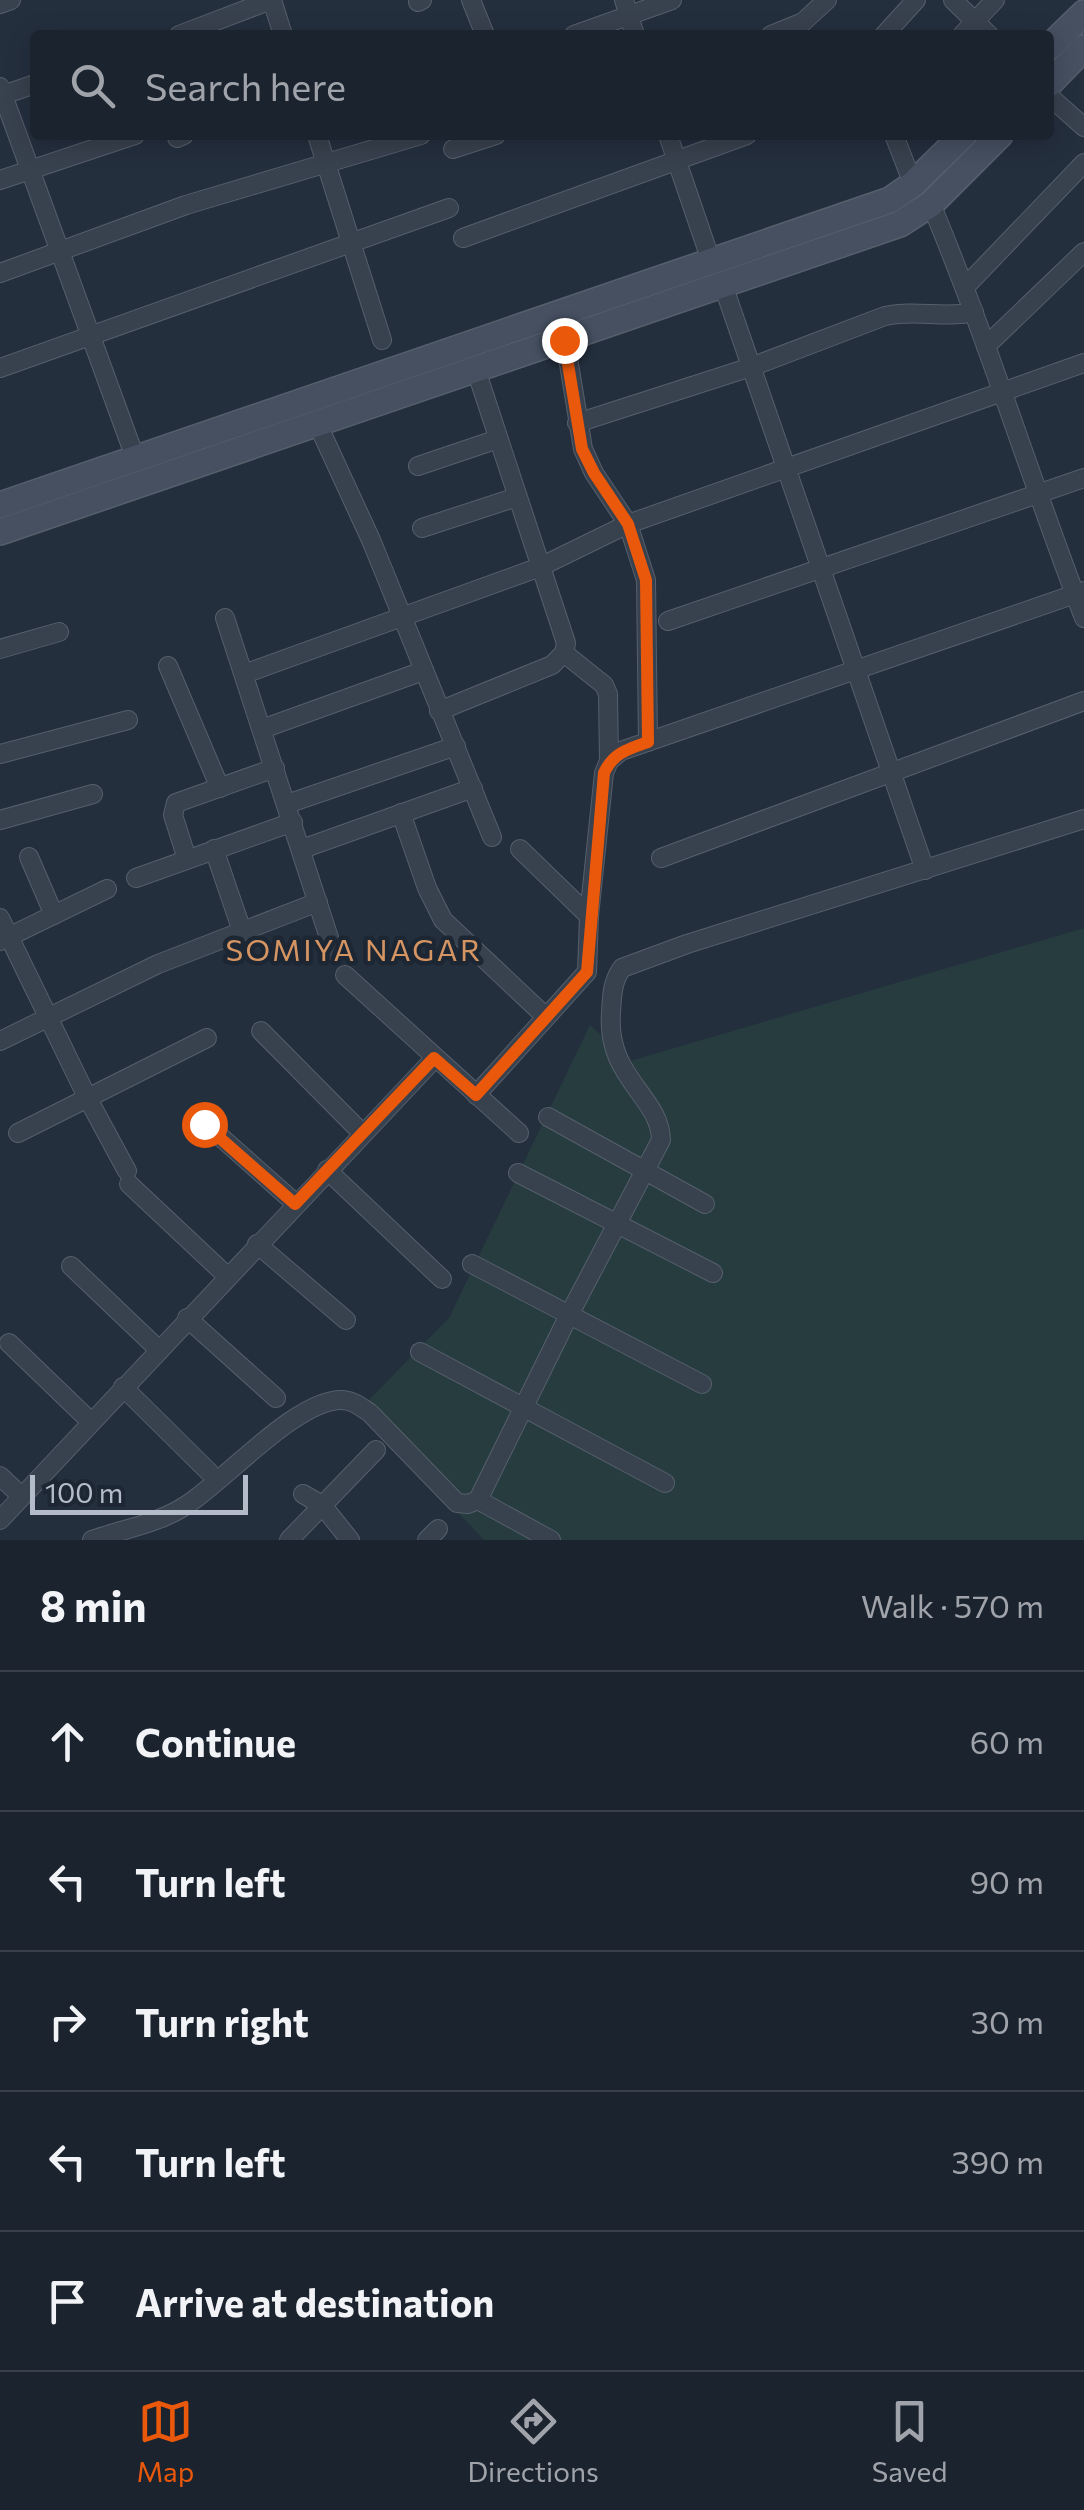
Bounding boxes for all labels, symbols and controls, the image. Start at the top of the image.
search box [30,30,1054,140]
icon: search [65,58,120,113]
text: Search here [145,62,346,109]
route end [542,318,588,364]
district label: SOMIYA NAGAR [225,930,483,967]
route start [182,1102,228,1148]
scale bar [30,1470,248,1514]
text: 100 m [45,1475,123,1509]
text: 8 min [40,1579,147,1631]
text: Walk · 570 m [861,1585,1044,1625]
icon: ahead [40,1714,95,1769]
text: Continue [135,1718,296,1765]
text: 60 m [970,1721,1044,1761]
icon: left [40,1854,95,1909]
text: Turn left [135,1858,286,1905]
text: 90 m [970,1861,1044,1901]
icon: right [40,1994,95,2049]
text: Turn right [135,1998,309,2045]
text: 30 m [971,2001,1044,2041]
icon: left [40,2134,95,2189]
text: Turn left [135,2138,286,2185]
text: 390 m [951,2141,1044,2181]
icon: arrive [40,2274,95,2329]
text: Arrive at destination [135,2278,494,2325]
tab: Map [137,2394,194,2488]
tab: Directions [467,2394,599,2488]
tab: Saved [872,2394,947,2488]

